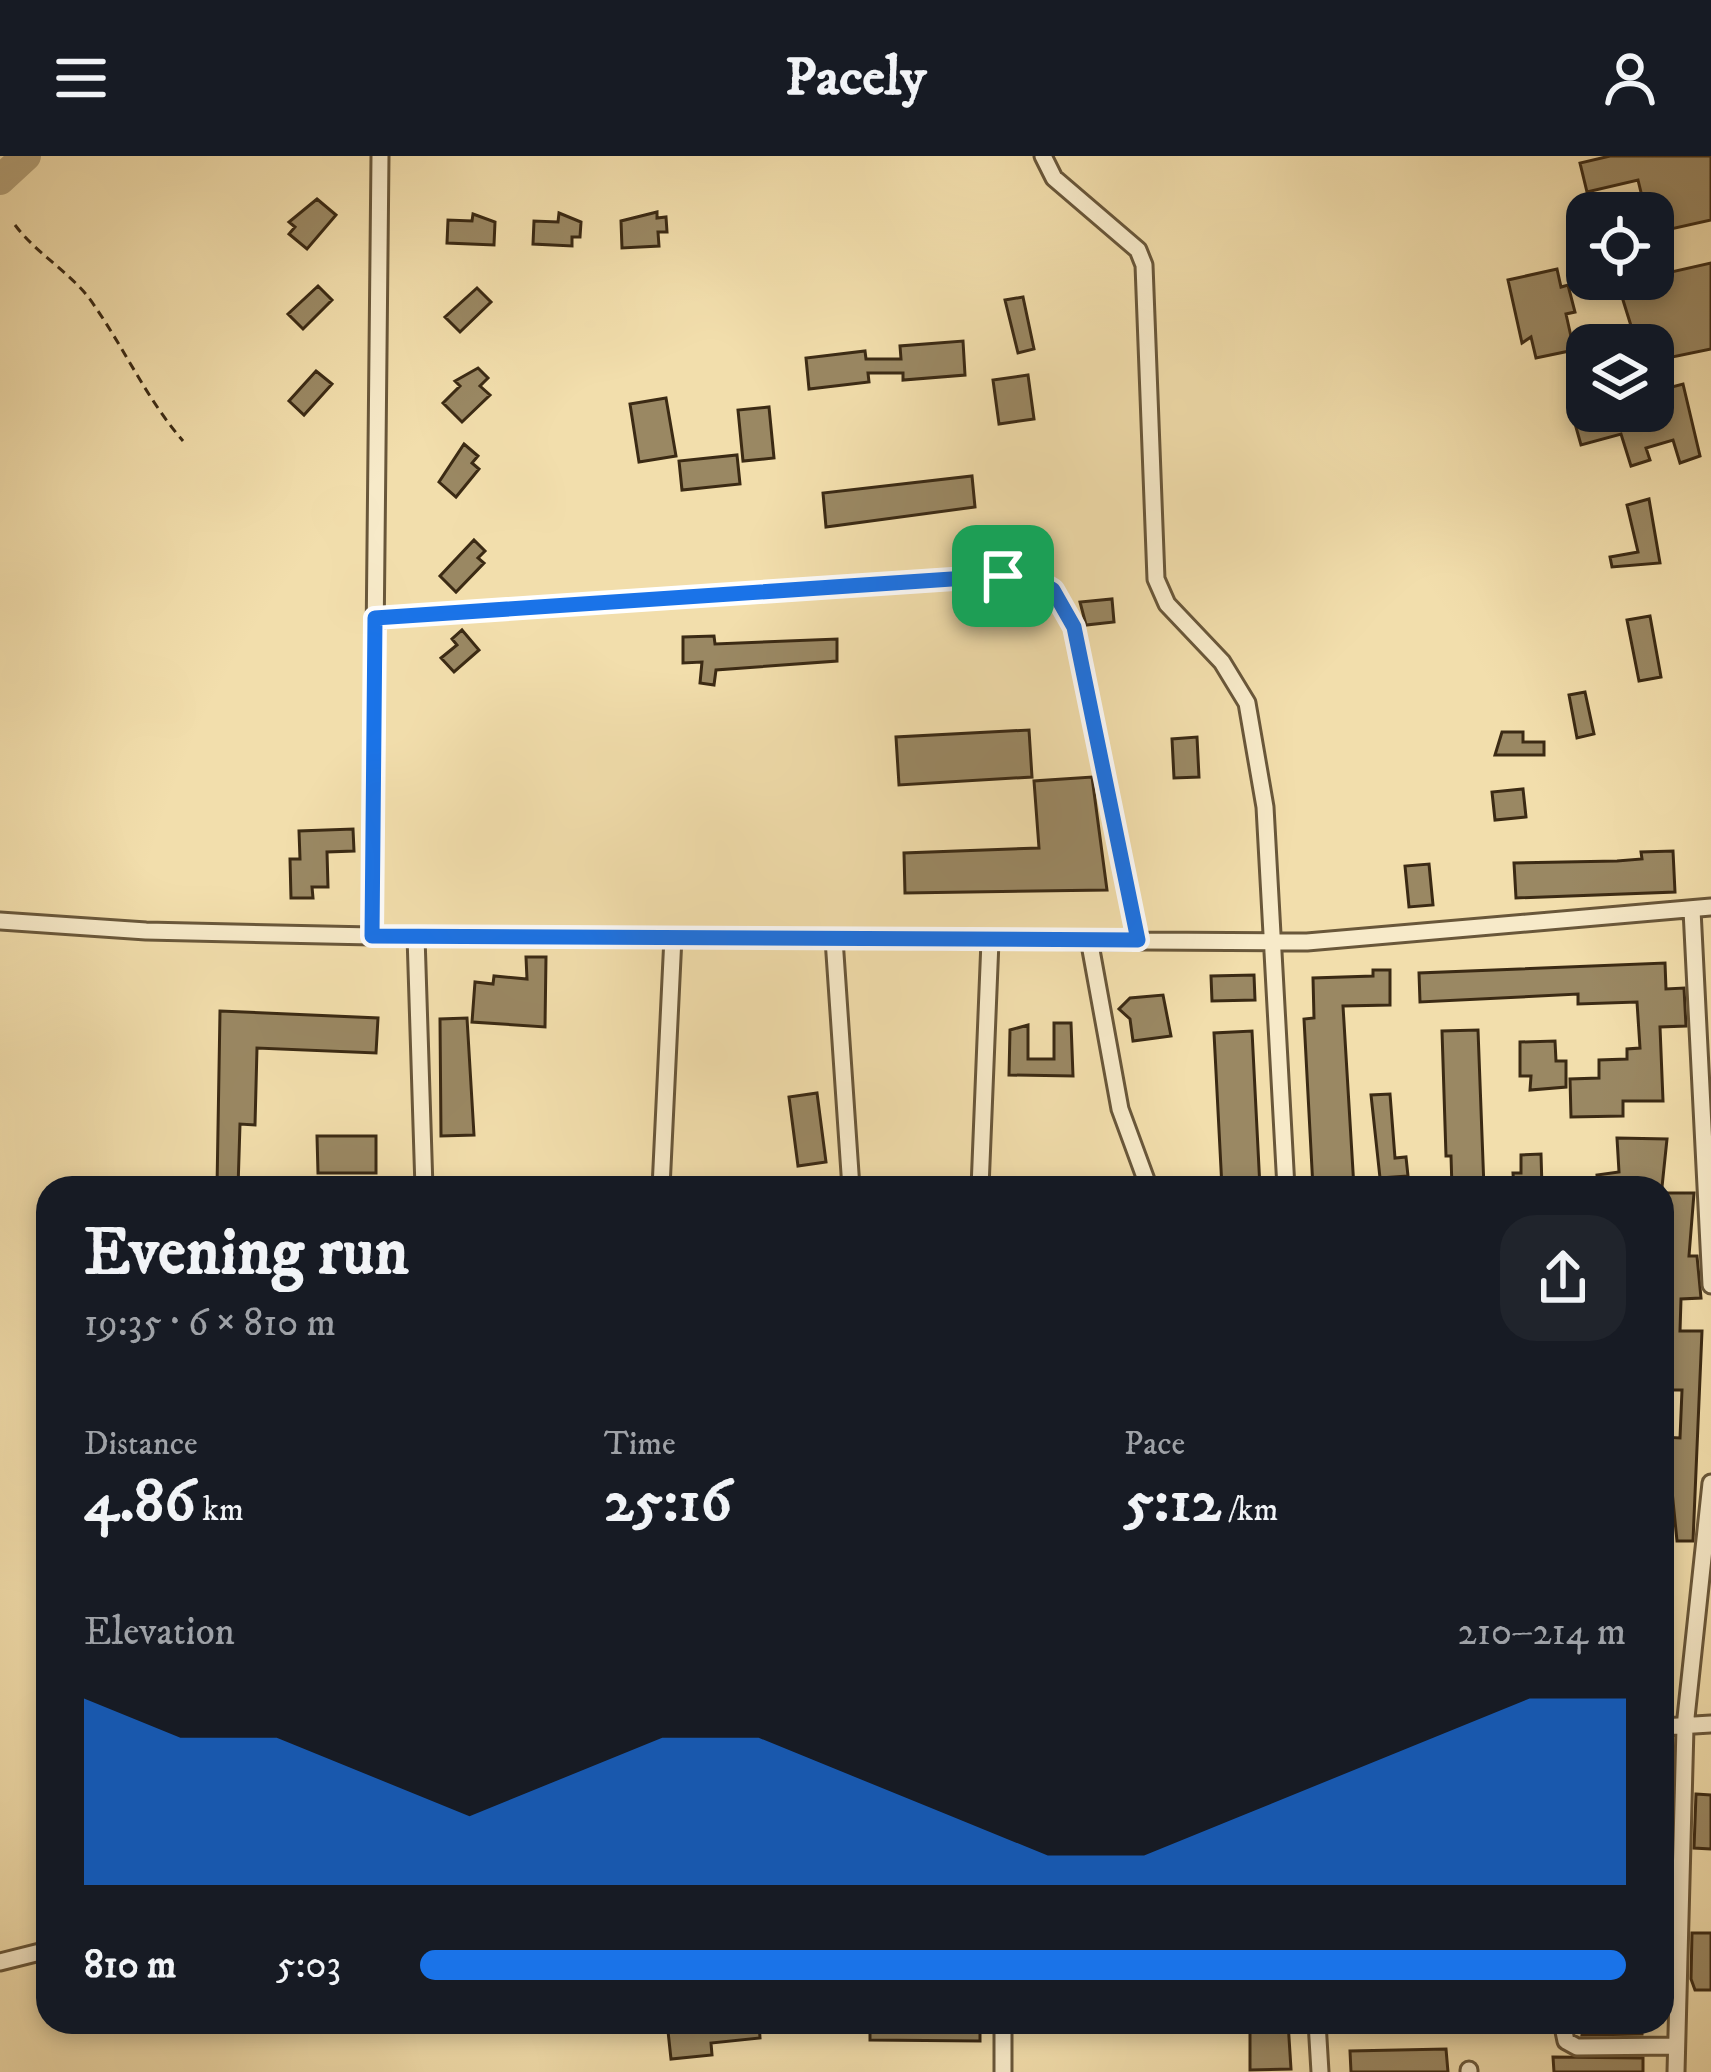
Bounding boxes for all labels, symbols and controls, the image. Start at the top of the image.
icon: menu [48,45,114,111]
text: Pacely [785,45,926,112]
icon: person [1597,45,1663,111]
map controls [1566,192,1674,432]
button: locate [1566,192,1674,300]
button: layers [1566,324,1674,432]
pin [952,525,1054,627]
icon: arrive [970,543,1036,609]
text: Evening run [84,1213,409,1295]
button: share [1500,1215,1626,1341]
text: 19:35 · 6 × 810 m [84,1299,336,1348]
text: Distance [84,1424,198,1465]
text: Time [604,1424,676,1465]
text: Pace [1124,1424,1185,1465]
text: 4.86 [84,1465,195,1540]
text: 25:16 [604,1465,732,1540]
text: 5:12 [1124,1465,1221,1540]
text: km [195,1490,244,1531]
text: /km [1221,1490,1278,1531]
text: Elevation [84,1608,235,1657]
text: 210–214 m [1458,1608,1626,1657]
text: 810 m [84,1941,176,1990]
text: 5:03 [276,1941,341,1990]

